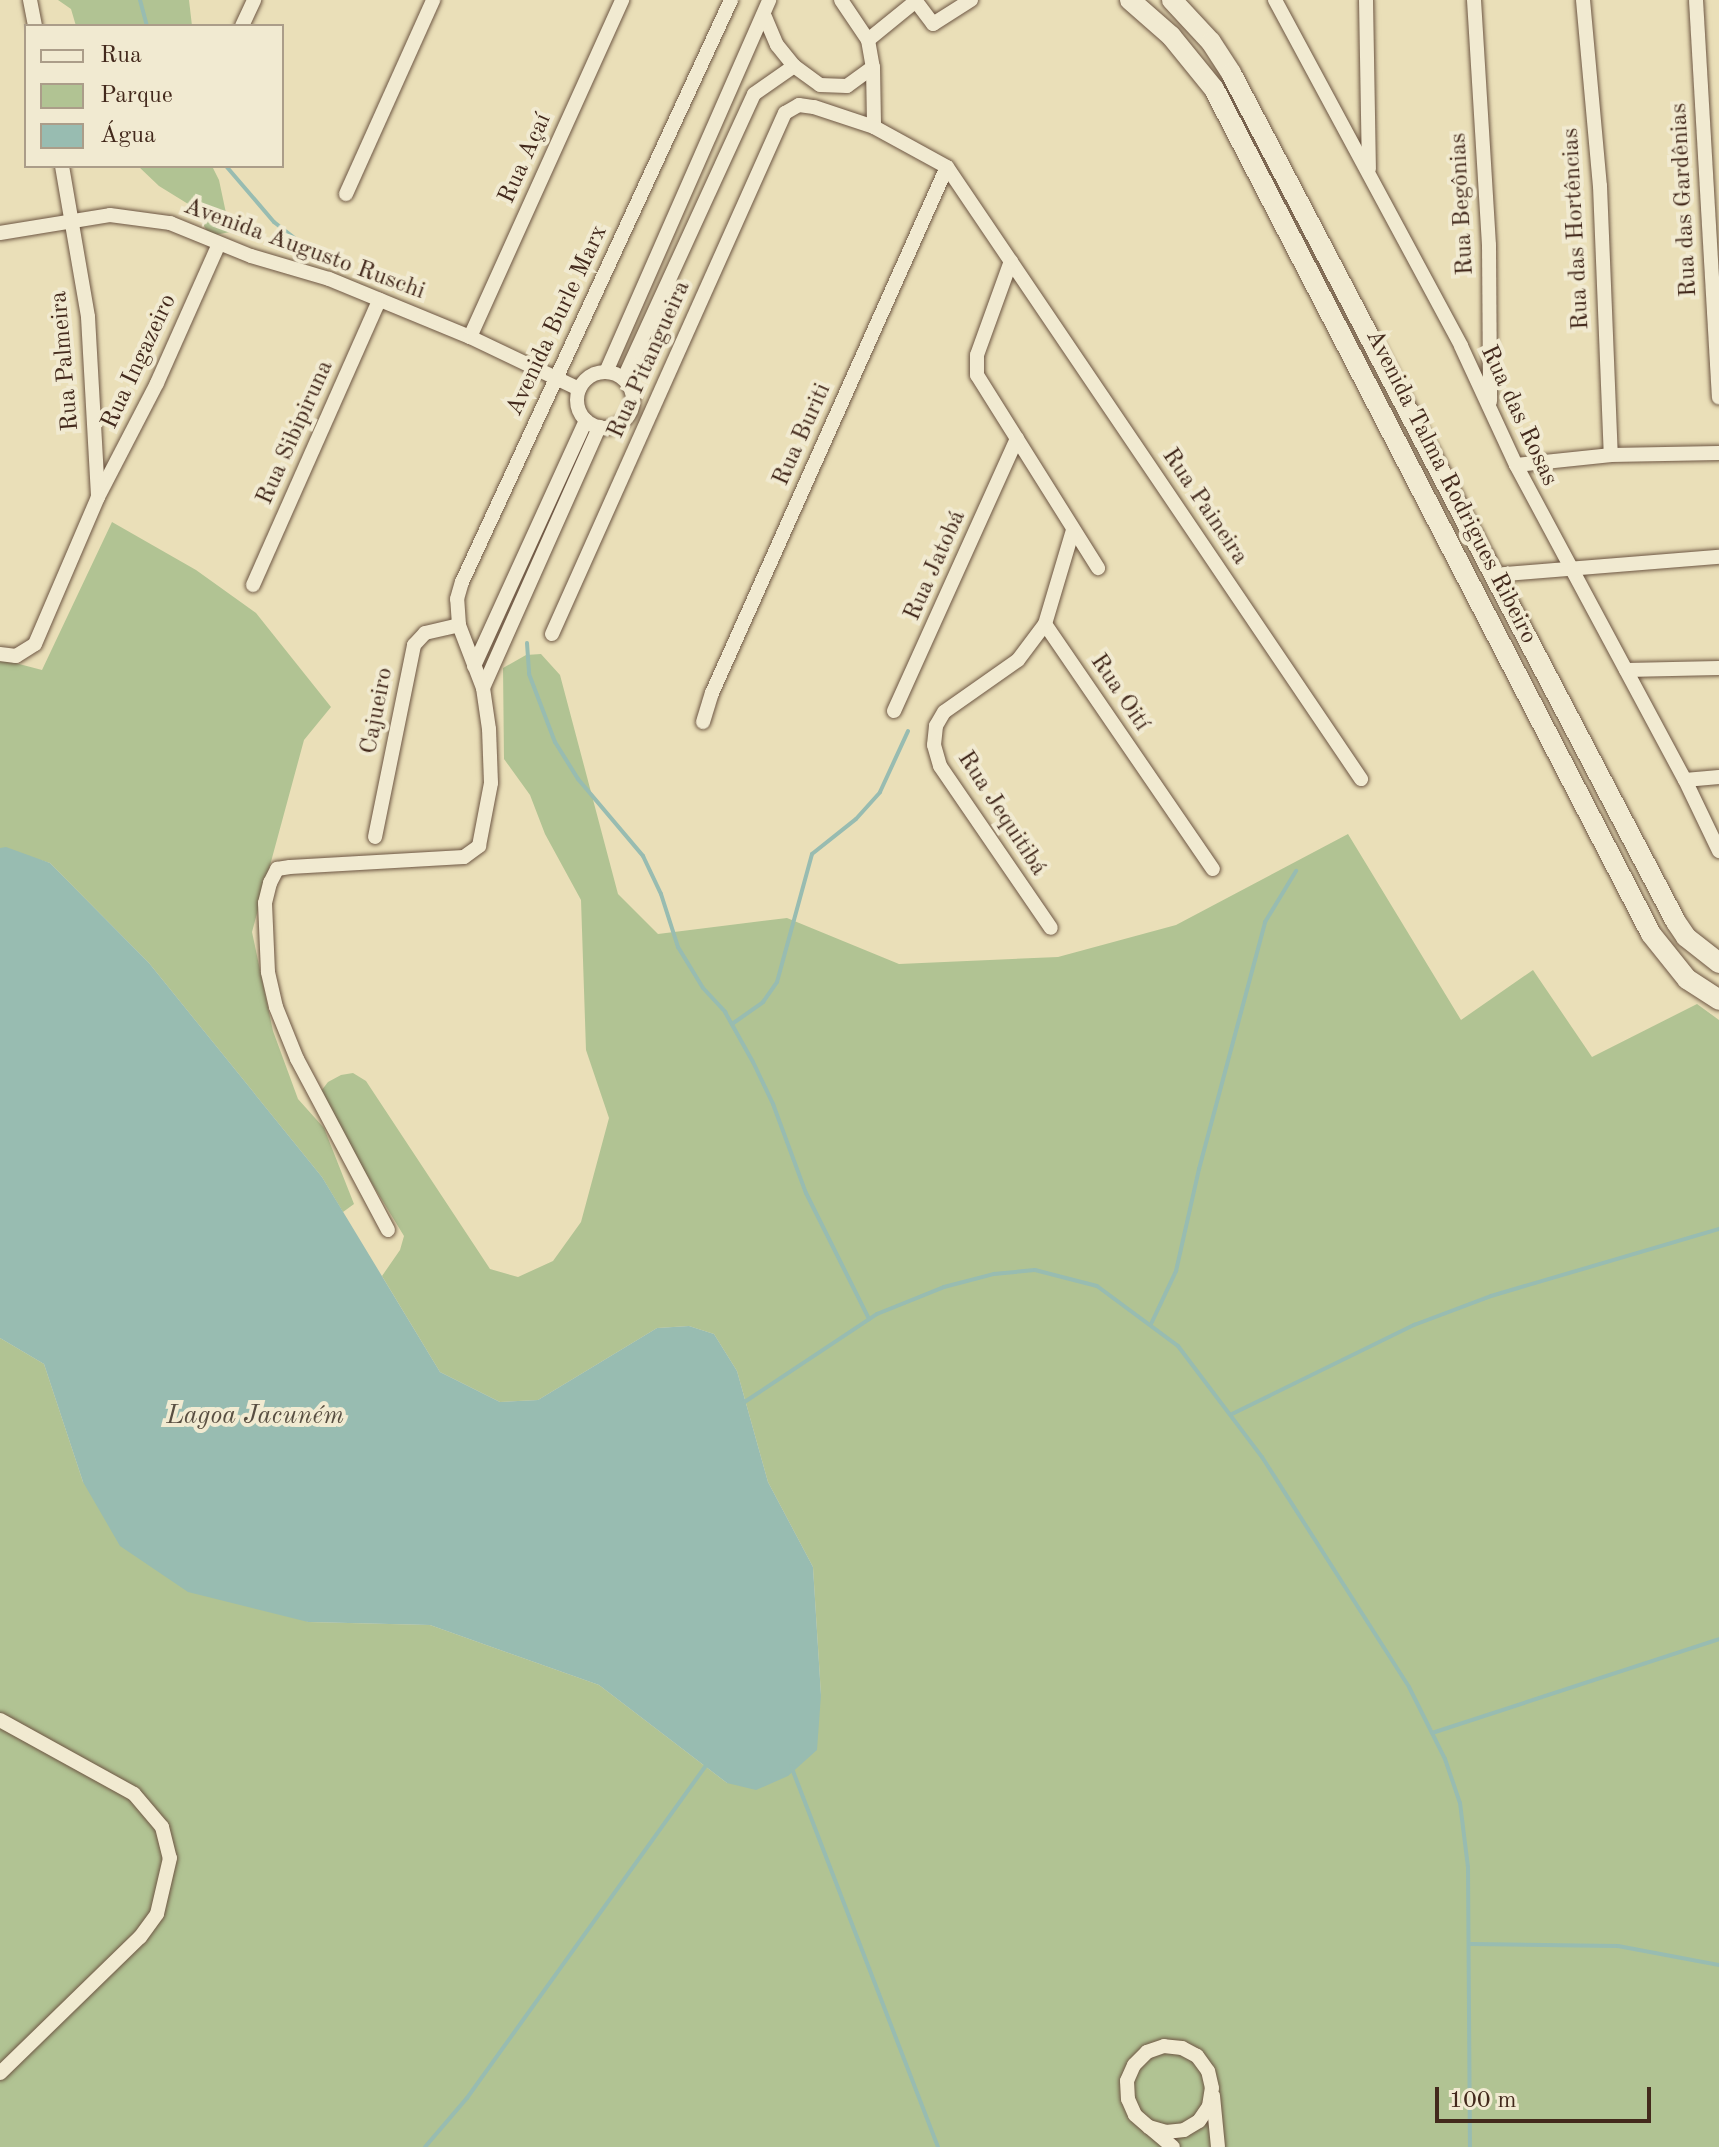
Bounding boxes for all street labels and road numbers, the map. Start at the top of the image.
street label: Rua das Gardênias [1666,102,1704,298]
street label: Rua Açaí [493,109,559,209]
street label: Rua das Hortências [1557,127,1597,331]
street label: Rua Begônias [1445,132,1481,276]
street label: Avenida Augusto Ruschi [179,193,429,307]
street label: Avenida Burle Marx [501,221,615,421]
street label: Rua Pitangueira [602,277,698,443]
street label: Rua Palmeira [46,290,86,432]
street label: Rua Ingazeiro [96,290,184,434]
street label: Avenida Talma Rodrigues Ribeiro [1358,325,1542,649]
street label: Rua das Rosas [1473,341,1563,491]
street label: Rua Sibipiruna [251,356,341,510]
street label: Rua Buriti [768,379,838,491]
street label: Rua Paineira [1154,443,1254,571]
street label: Rua Jatobá [899,506,973,626]
street label: Rua Oití [1083,649,1155,737]
street label: Cajueiro [355,665,401,757]
street label: Rua Jequitibá [950,746,1052,882]

